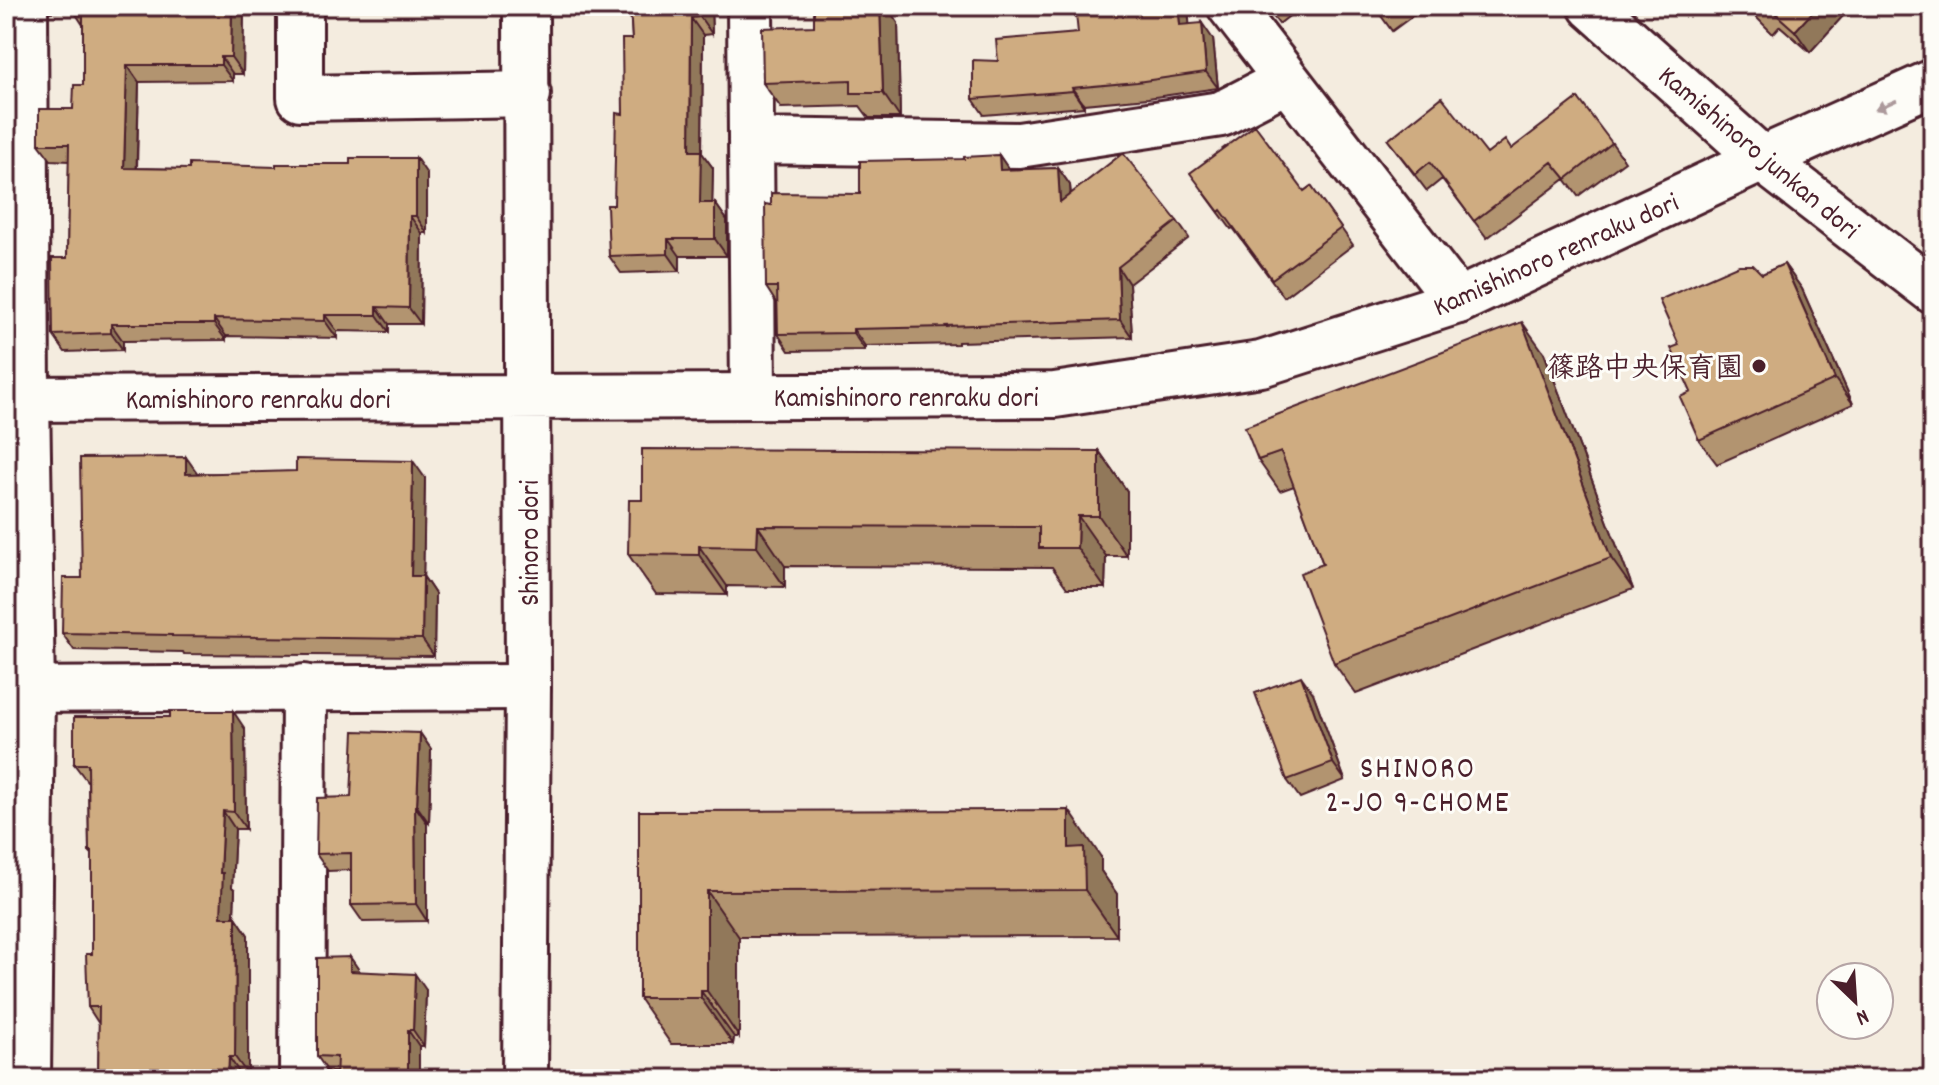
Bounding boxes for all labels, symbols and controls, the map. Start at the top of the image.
street label: Kamishinoro junkan dori [1647,58,1866,251]
one-way arrow [1874,98,1897,112]
street label: Kamishinoro renraku dori [1428,185,1686,330]
place label: 篠路中央保育園 [1547,351,1743,391]
marker: 篠路中央保育園 [1750,357,1768,375]
street label: Kamishinoro renraku dori [773,381,1039,421]
street label: Kamishinoro renraku dori [125,383,391,423]
street label: Shinoro dori [513,480,553,606]
district label: SHINORO 2-JO 9-CHOME [1326,750,1510,827]
north arrow [1815,961,1895,1041]
text: N [1850,1000,1873,1032]

